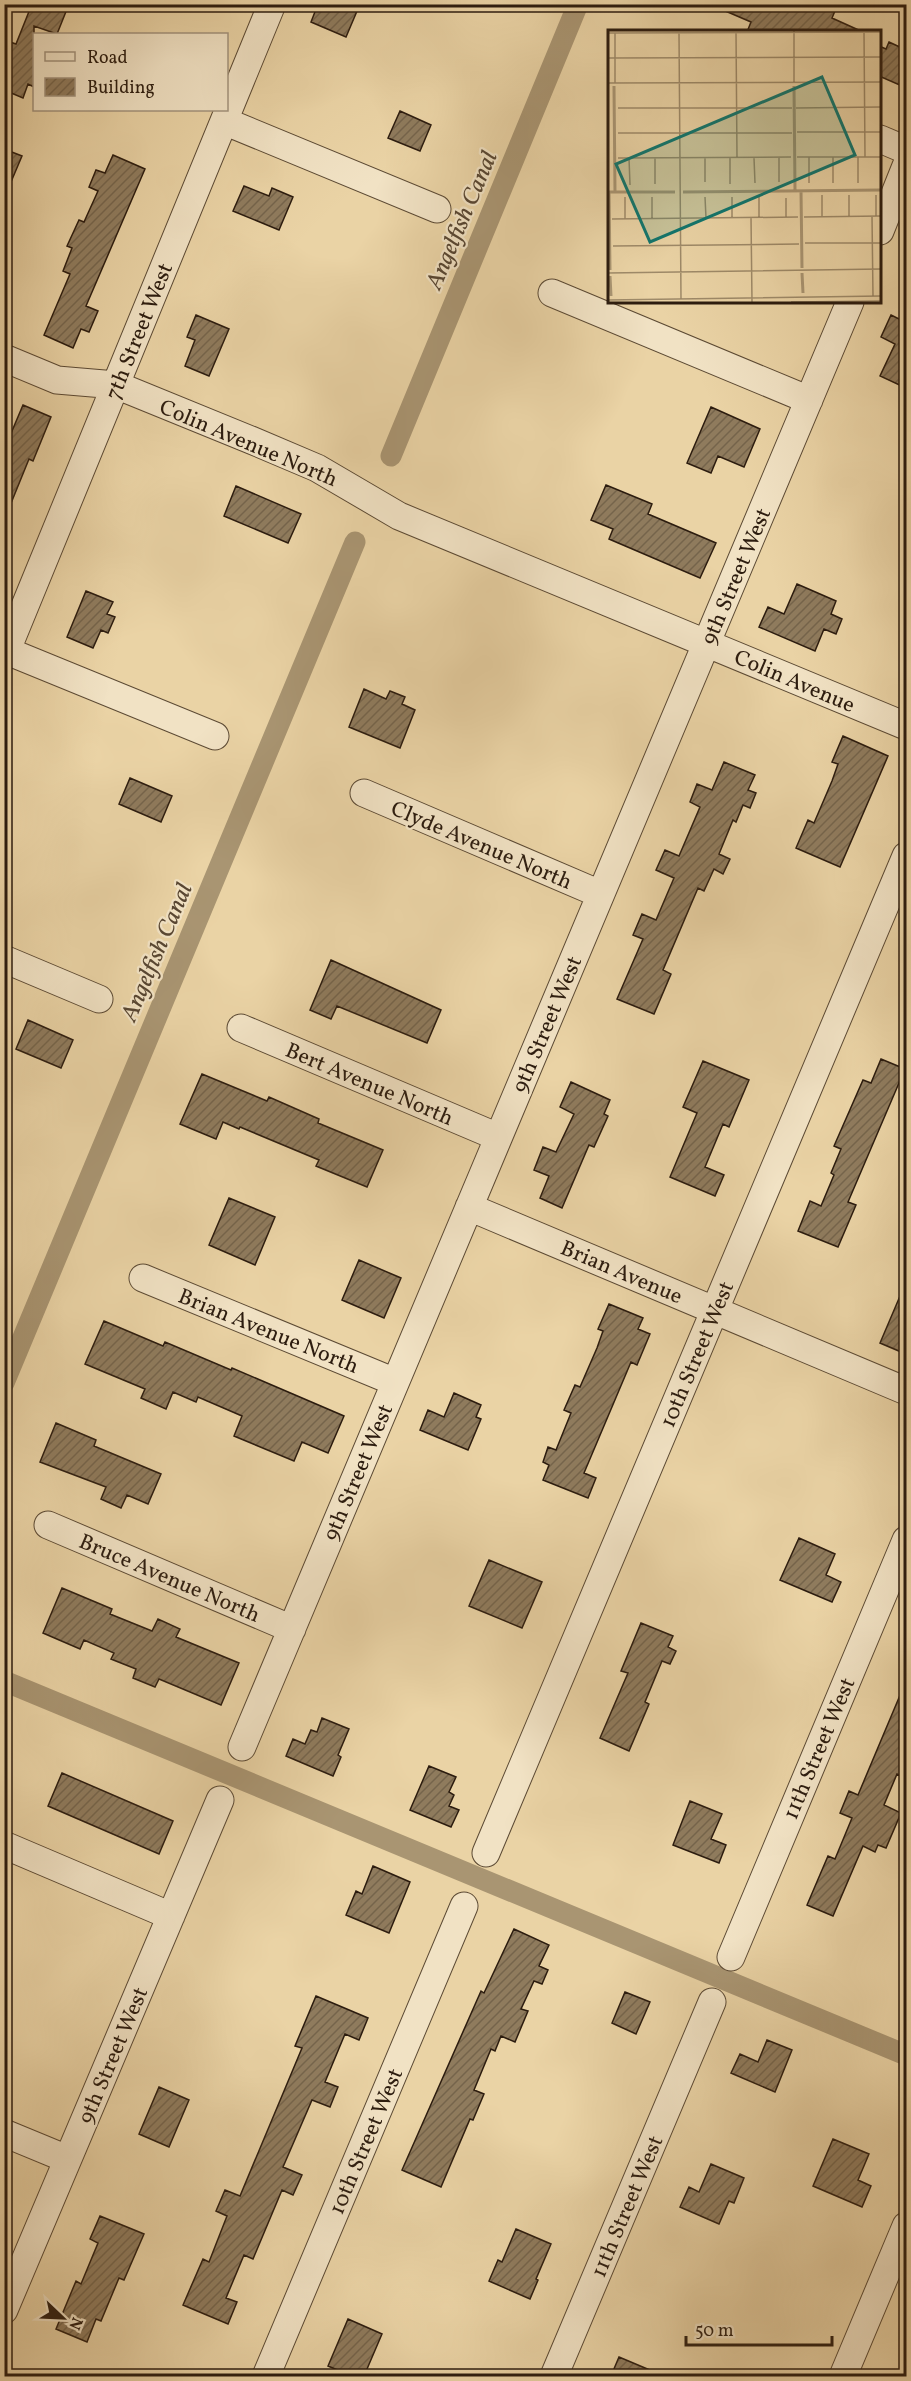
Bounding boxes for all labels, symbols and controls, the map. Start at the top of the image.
inset map [608,30,881,303]
legend [33,33,228,111]
text: Road [87,46,128,71]
text: Building [87,76,155,101]
water label: Angelfish Canal [418,146,507,296]
street label: 7th Street West [99,259,182,405]
street label: Colin Avenue North [154,393,342,496]
street label: 9th Street West [695,504,780,650]
street label: Colin Avenue [729,643,859,722]
street label: Clyde Avenue North [386,794,577,899]
water label: Angelfish Canal [113,878,202,1028]
street label: 9th Street West [506,952,591,1098]
street label: Bert Avenue North [280,1036,458,1135]
street label: Brian Avenue [555,1234,687,1313]
street label: 10th Street West [654,1277,743,1433]
street label: Brian Avenue North [173,1282,363,1383]
street label: 9th Street West [317,1400,402,1546]
street label: Bruce Avenue North [73,1527,265,1632]
street label: 11th Street West [776,1673,864,1825]
street label: 9th Street West [72,1983,157,2129]
street label: 10th Street West [323,2064,412,2220]
street label: 11th Street West [584,2131,672,2283]
north arrow [33,2288,93,2348]
scale bar [686,2309,832,2347]
text: N [62,2313,87,2333]
text: 50 m [695,2319,734,2344]

